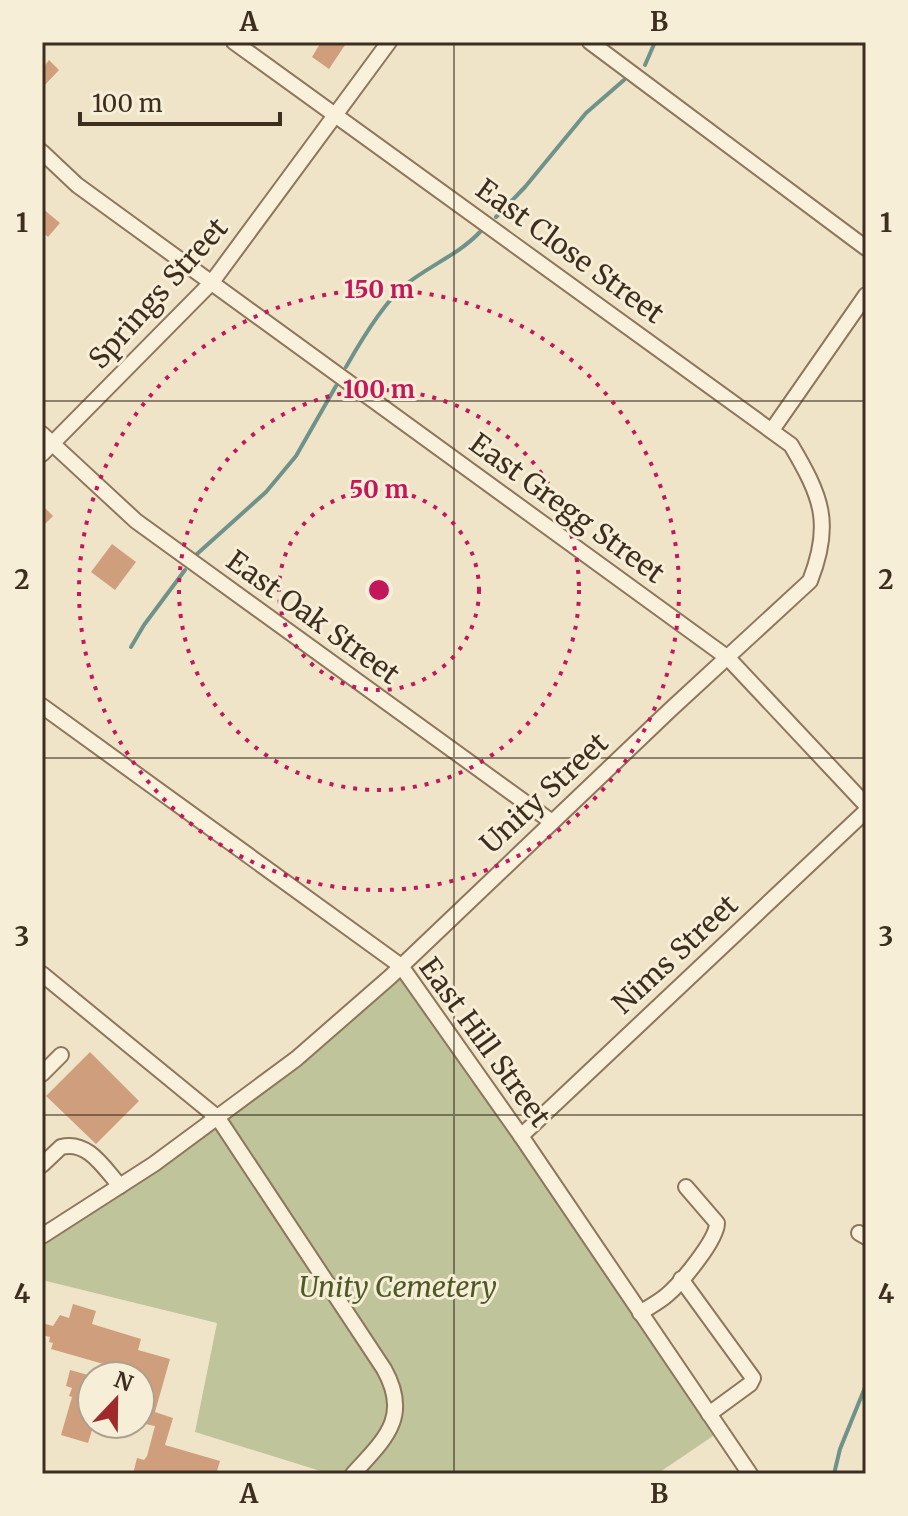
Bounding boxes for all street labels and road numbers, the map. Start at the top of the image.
street label: East Close Street [469,171,671,331]
street label: Springs Street [81,210,235,376]
street label: East Gregg Street [462,425,672,591]
street label: East Oak Street [220,542,407,692]
street label: Unity Street [473,725,615,861]
street label: Nims Street [605,887,745,1021]
street label: East Hill Street [411,950,559,1134]

